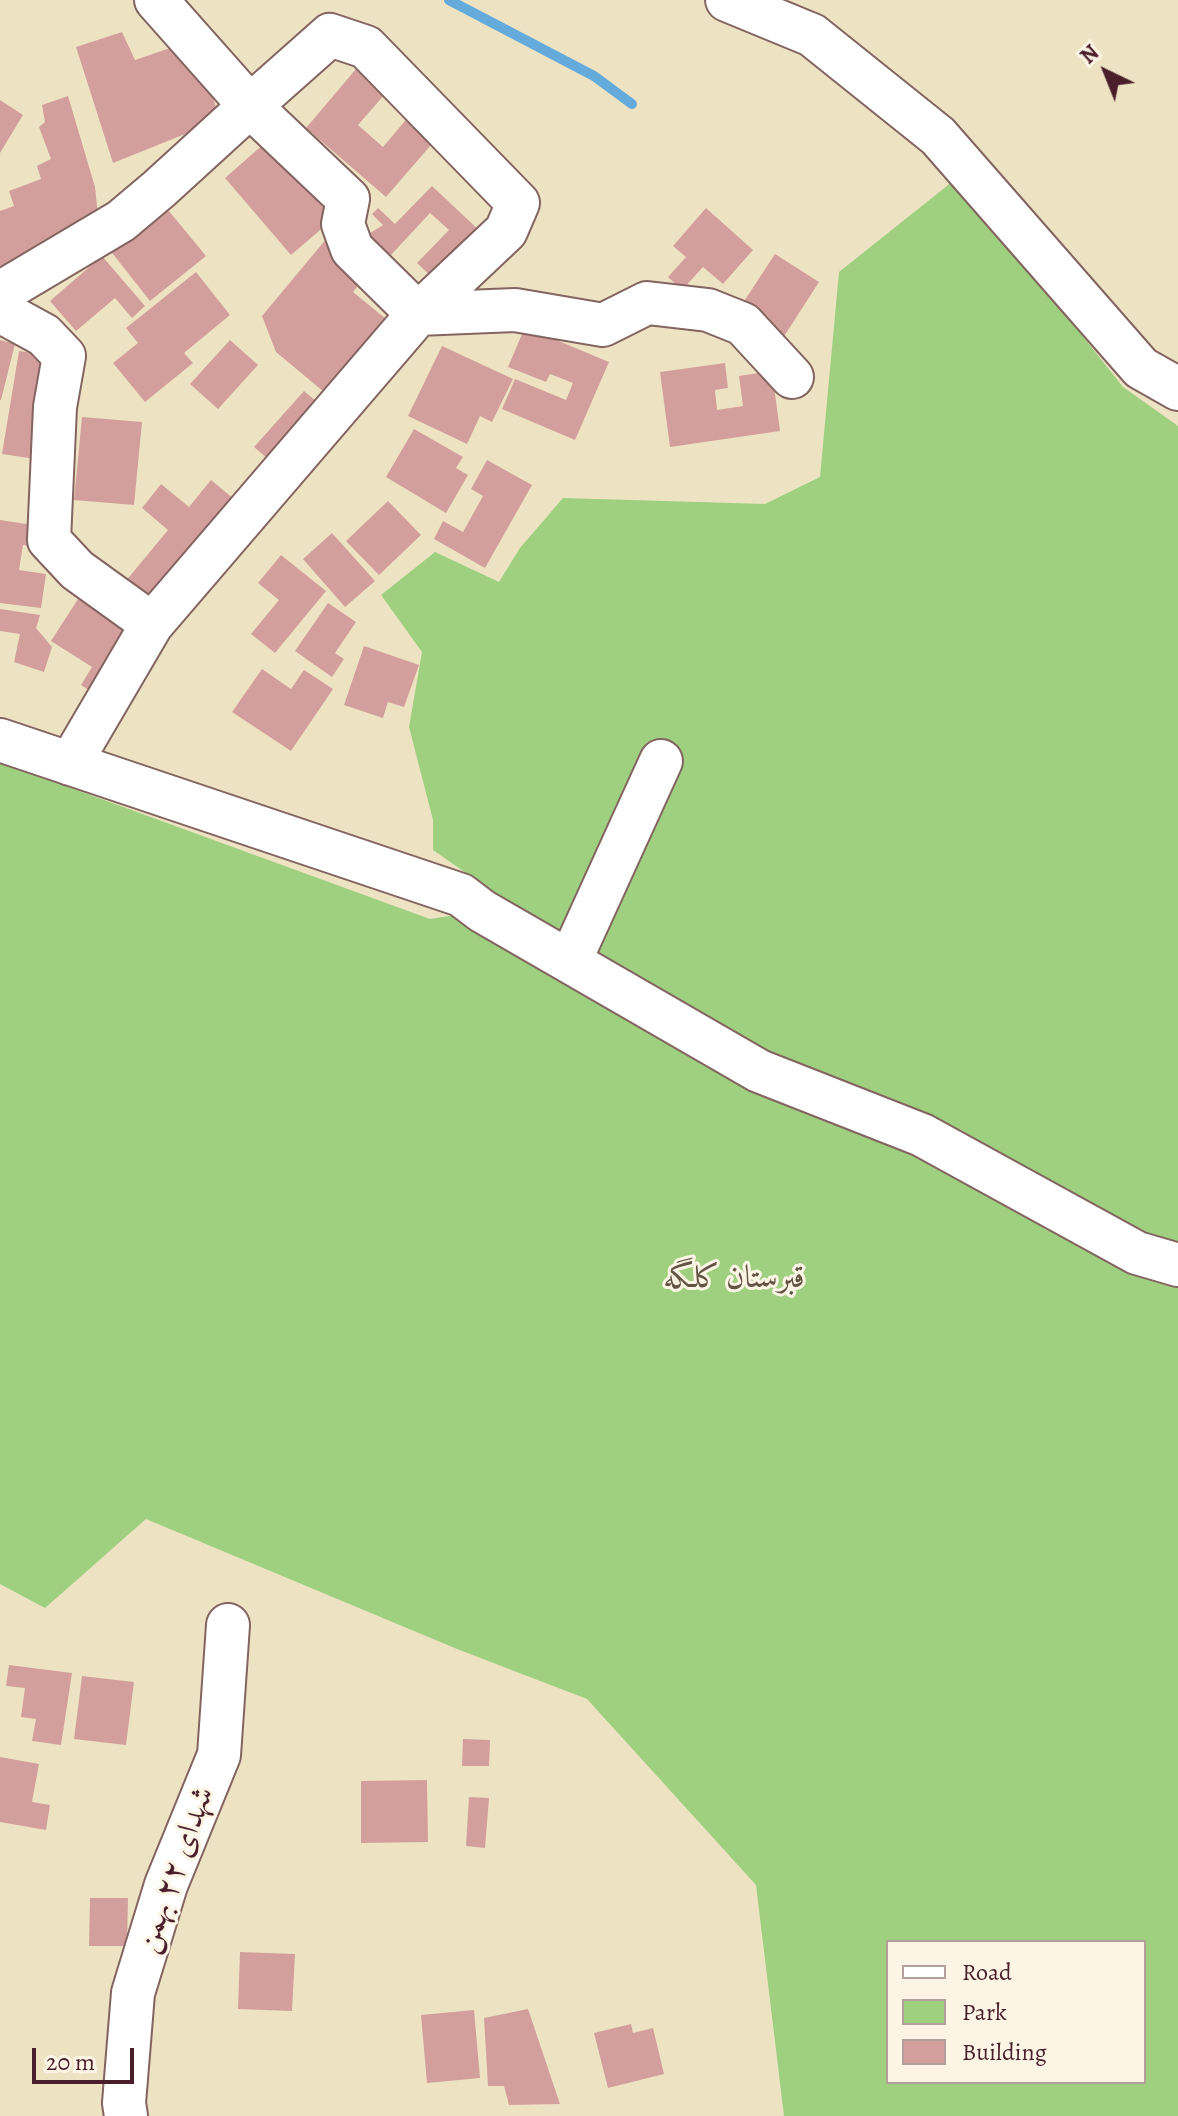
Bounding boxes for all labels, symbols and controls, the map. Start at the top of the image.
north arrow [1066,32,1146,112]
text: N [1074,38,1106,71]
park label: قبرستان کلگه [663,1260,805,1298]
street label: شهدای ۲۲ بهمن [128,1782,224,1958]
legend [886,1940,1146,2084]
text: Road [962,1956,1012,1988]
text: Park [962,1996,1007,2028]
scale bar [36,2032,138,2082]
text: Building [962,2036,1047,2068]
text: 20 m [46,2046,95,2078]

